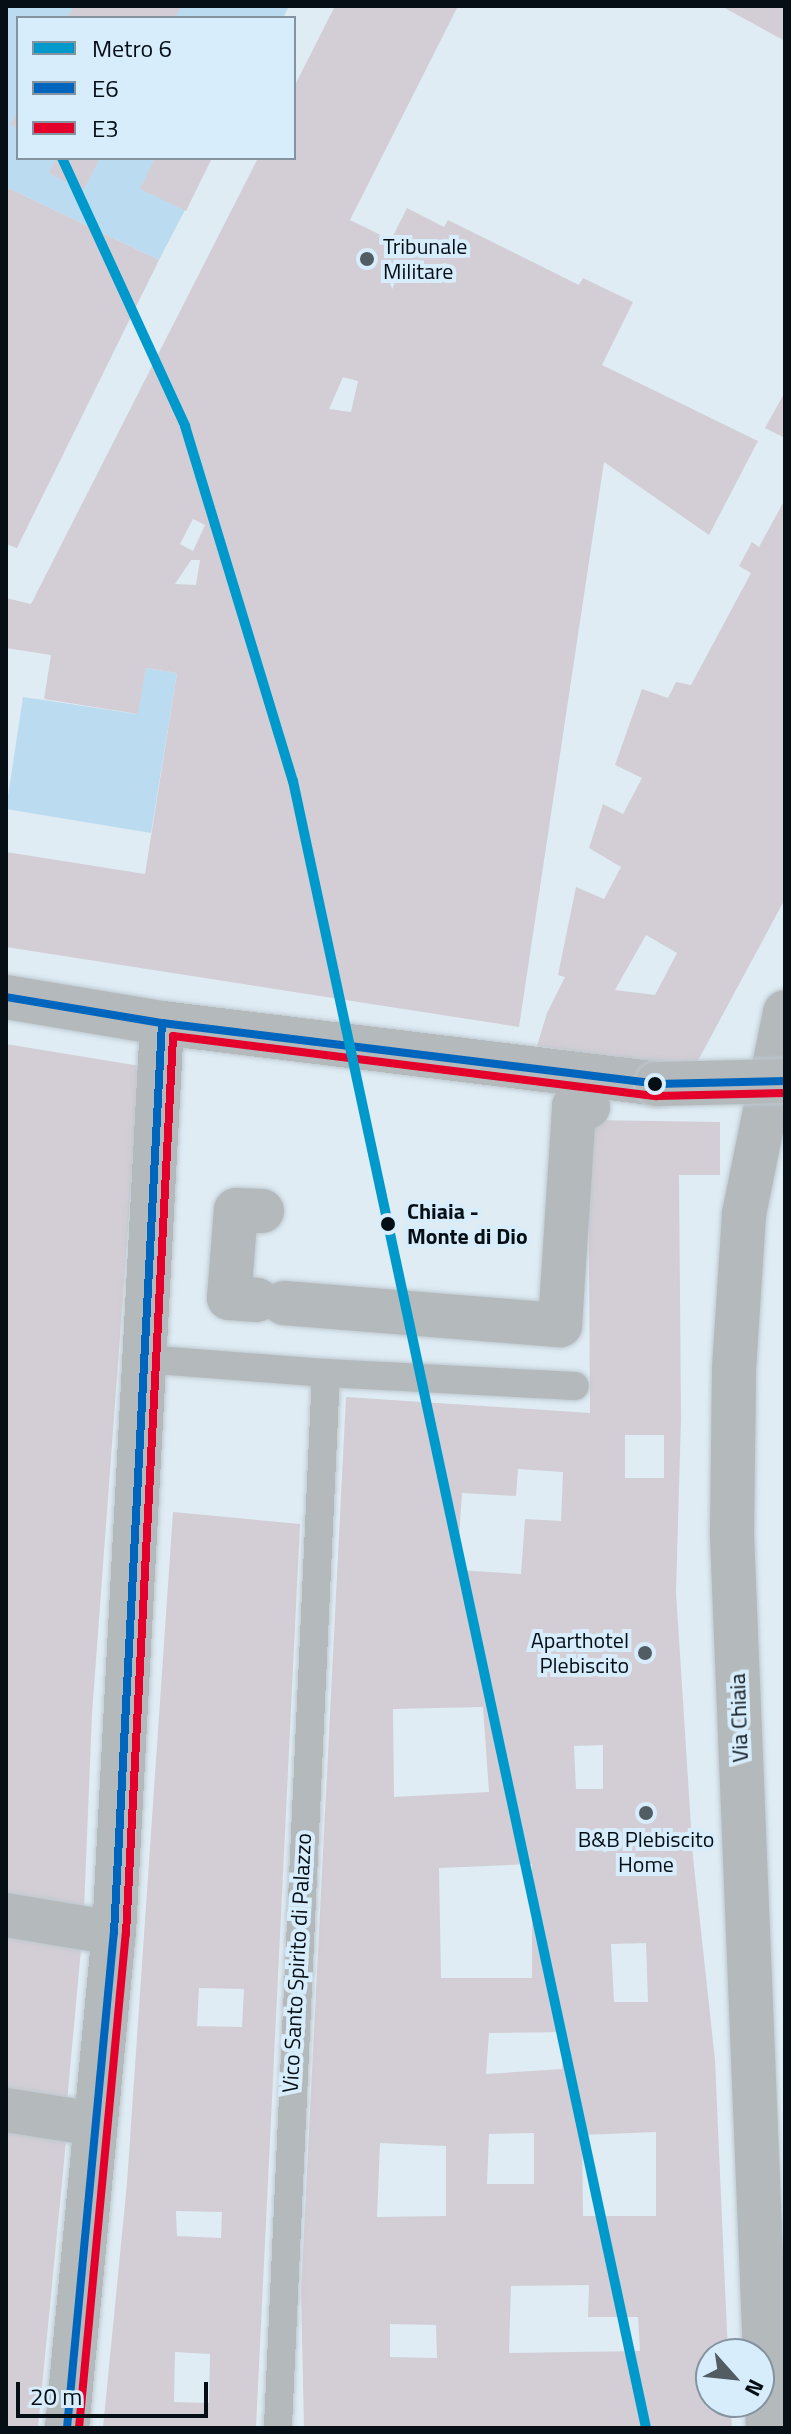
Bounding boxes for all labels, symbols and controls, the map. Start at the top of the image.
legend [16,16,296,160]
text: Metro 6 [92,30,172,66]
text: E6 [92,70,119,106]
text: E3 [92,110,119,146]
place label: Tribunale Militare [383,233,467,284]
marker: Tribunale Militare [358,250,376,268]
unlabelled marker [647,1076,663,1092]
place label: Chiaia - Monte di Dio [407,1198,528,1250]
marker: Chiaia - Monte di Dio [376,1212,400,1236]
place label: Aparthotel Plebiscito [531,1627,629,1678]
marker: Aparthotel Plebiscito [636,1644,654,1662]
street label: Via Chiaia [724,1673,754,1763]
marker: B&B Plebiscito Home [637,1804,655,1822]
place label: B&B Plebiscito Home [578,1826,714,1878]
street label: Vico Santo Spirito di Palazzo [277,1832,317,2094]
north arrow [695,2338,775,2418]
scale bar [20,2366,212,2416]
text: N [736,2373,773,2402]
text: 20 m [30,2378,82,2414]

